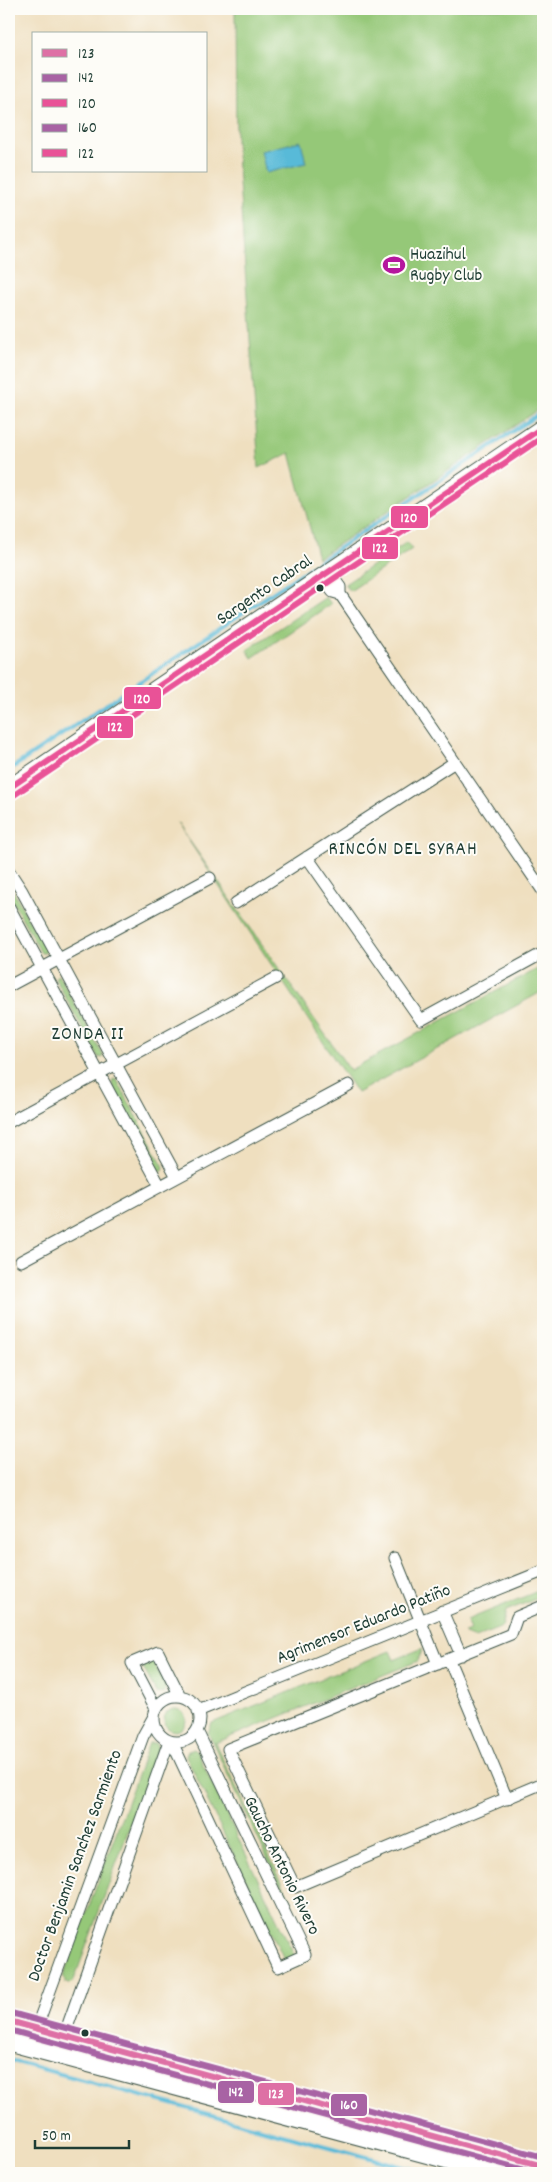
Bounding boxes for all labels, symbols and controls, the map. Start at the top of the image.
legend [32,32,208,172]
text: 123 [78,44,95,66]
text: 142 [78,68,94,90]
text: 120 [78,94,96,116]
text: 160 [78,118,97,140]
text: 122 [78,144,94,166]
place label: Huazihul Rugby Club [410,243,483,289]
sports icon: Huazihul Rugby Club [381,252,407,278]
line badge: 120 [390,505,429,529]
text: 120 [401,509,417,529]
line badge: 122 [361,536,399,560]
text: 122 [372,539,388,559]
street label: Sargento Cabral [212,549,318,632]
unlabelled marker [315,583,325,593]
line badge: 120 [123,686,162,710]
text: 120 [134,690,150,710]
line badge: 122 [96,715,134,739]
text: 122 [107,718,123,738]
district label: RINCÓN DEL SYRAH [328,837,478,864]
district label: ZONDA II [52,1022,124,1049]
street label: Agrimensor Eduardo Patiño [273,1579,455,1671]
street label: Doctor Benjamin Sanchez Sarmiento [22,1747,130,1985]
street label: Gaucho Antonio Rivero [237,1792,325,1940]
unlabelled marker [80,2028,90,2038]
line badge: 142 [217,2080,255,2104]
line badge: 123 [257,2082,295,2106]
text: 142 [229,2083,244,2103]
text: 123 [268,2085,284,2105]
line badge: 160 [330,2093,368,2117]
text: 160 [340,2096,358,2116]
scale bar [35,2117,129,2149]
text: 50 m [42,2126,71,2148]

